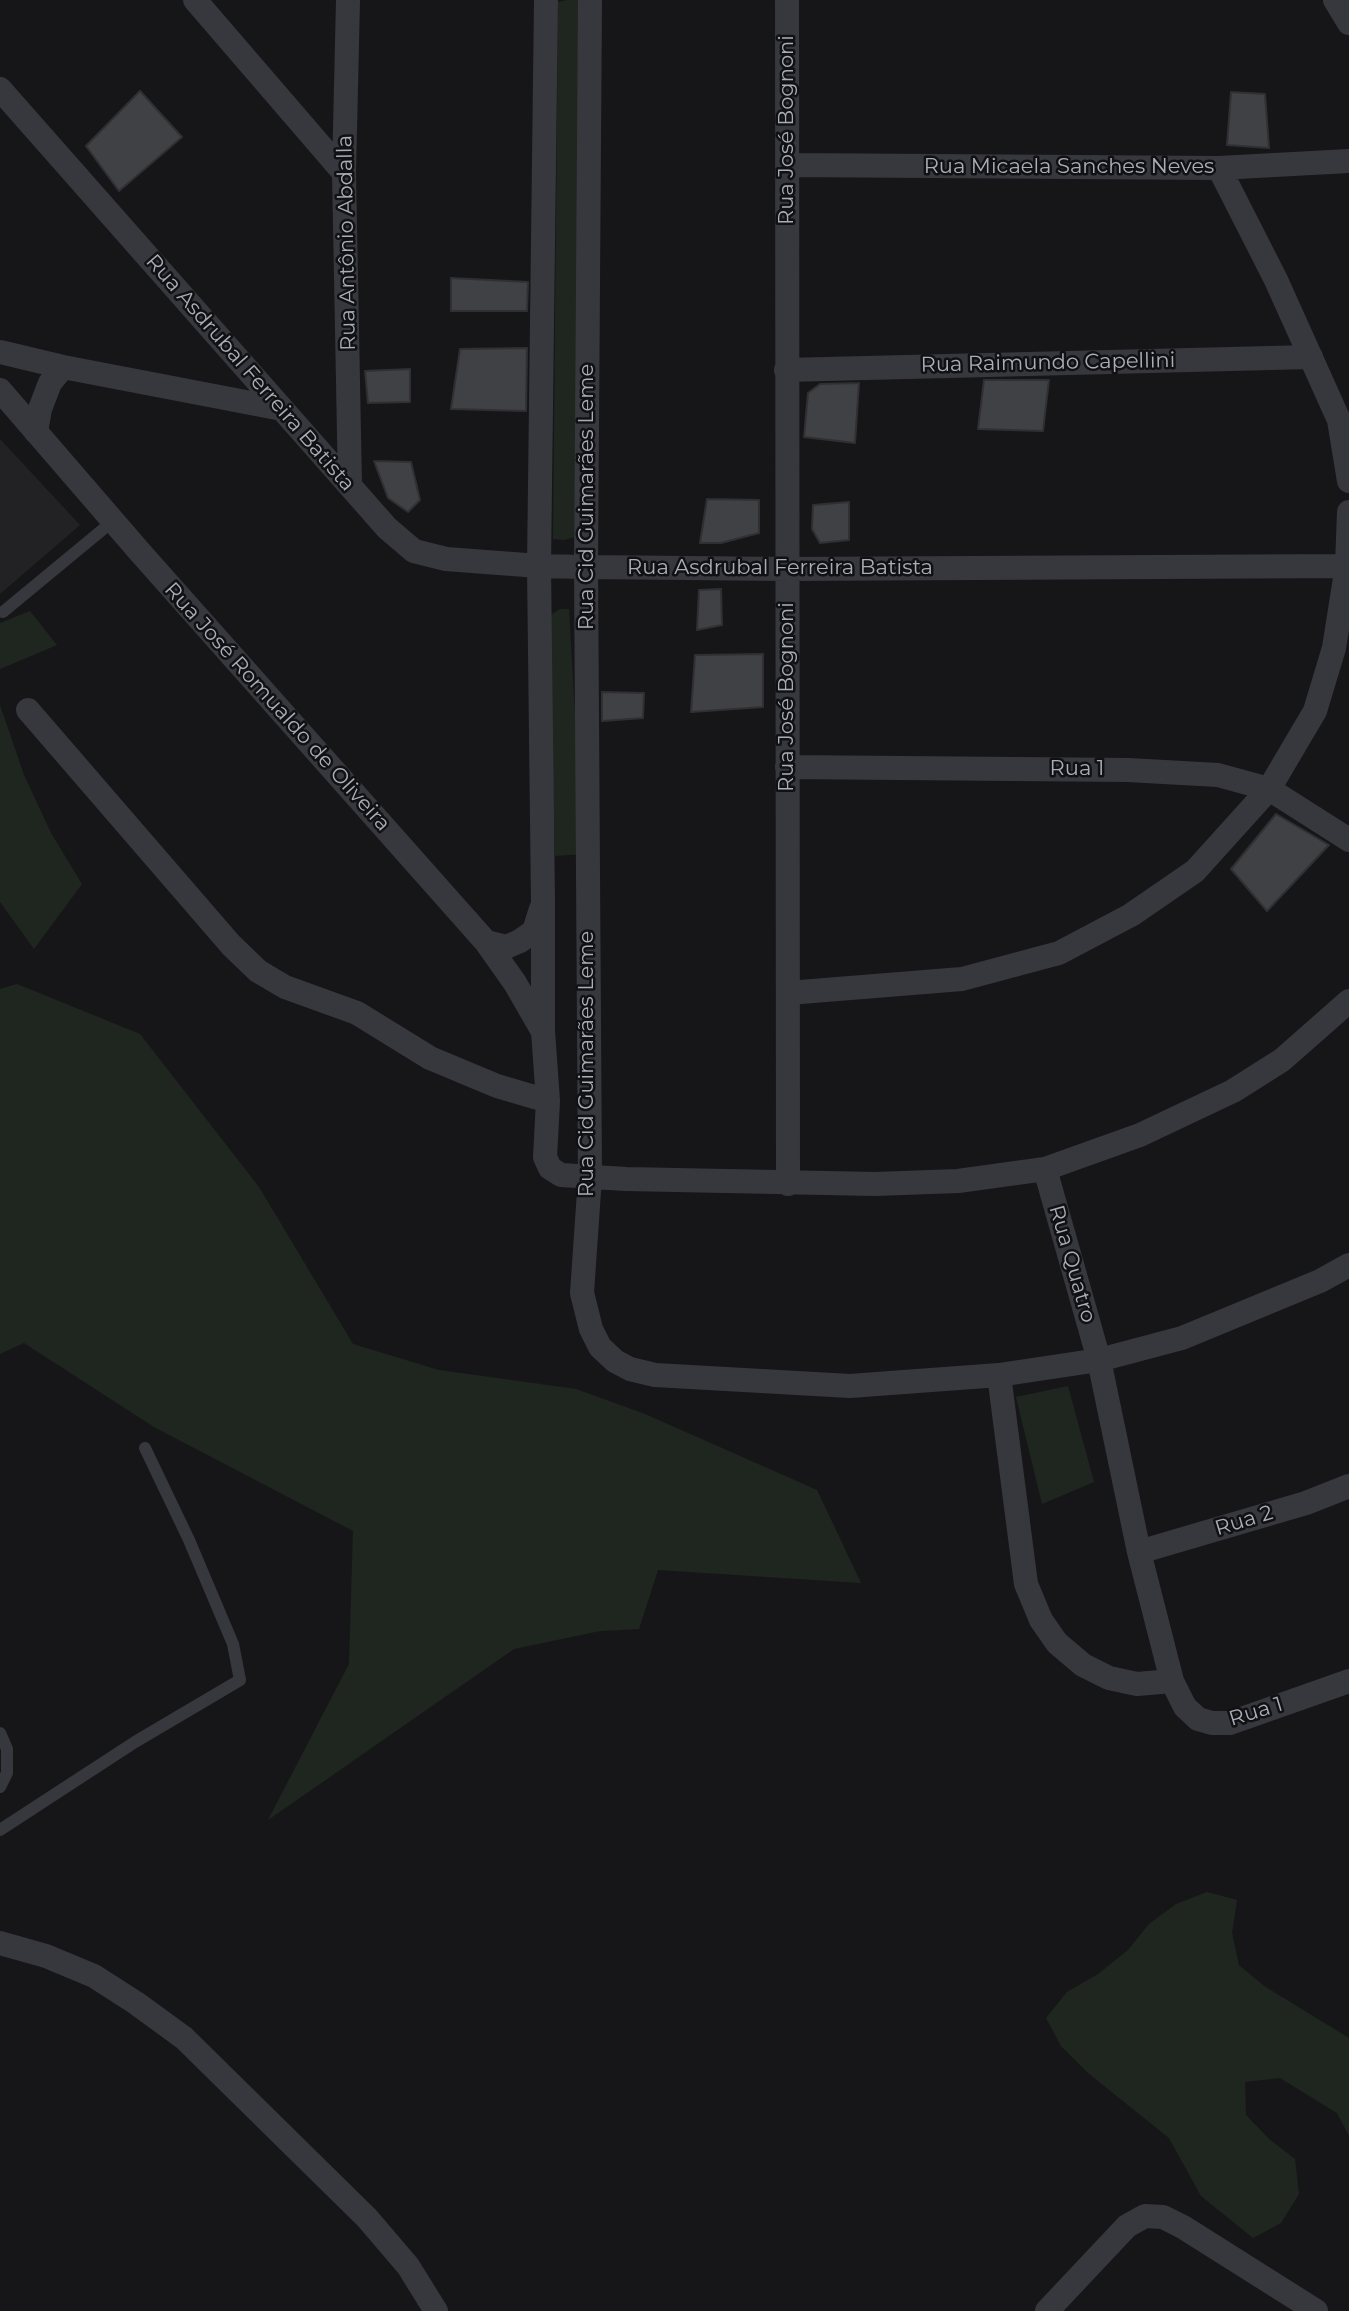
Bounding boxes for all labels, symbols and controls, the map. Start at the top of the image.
street label: Rua José Bognoni [774,35,800,225]
street label: Rua Antônio Abdalla [333,135,361,351]
street label: Rua Micaela Sanches Neves [924,154,1214,180]
street label: Rua Asdrubal Ferreira Batista [140,249,360,497]
street label: Rua Raimundo Capellini [920,348,1176,378]
street label: Rua Cid Guimarães Leme [574,364,600,630]
street label: Rua Asdrubal Ferreira Batista [627,555,933,581]
street label: Rua José Romualdo de Oliveira [159,578,395,836]
street label: Rua José Bognoni [774,602,800,792]
street label: Rua 1 [1050,756,1104,782]
street label: Rua Cid Guimarães Leme [574,931,600,1197]
street label: Rua Quatro [1043,1202,1101,1326]
street label: Rua 2 [1212,1500,1276,1542]
street label: Rua 1 [1226,1692,1286,1732]

